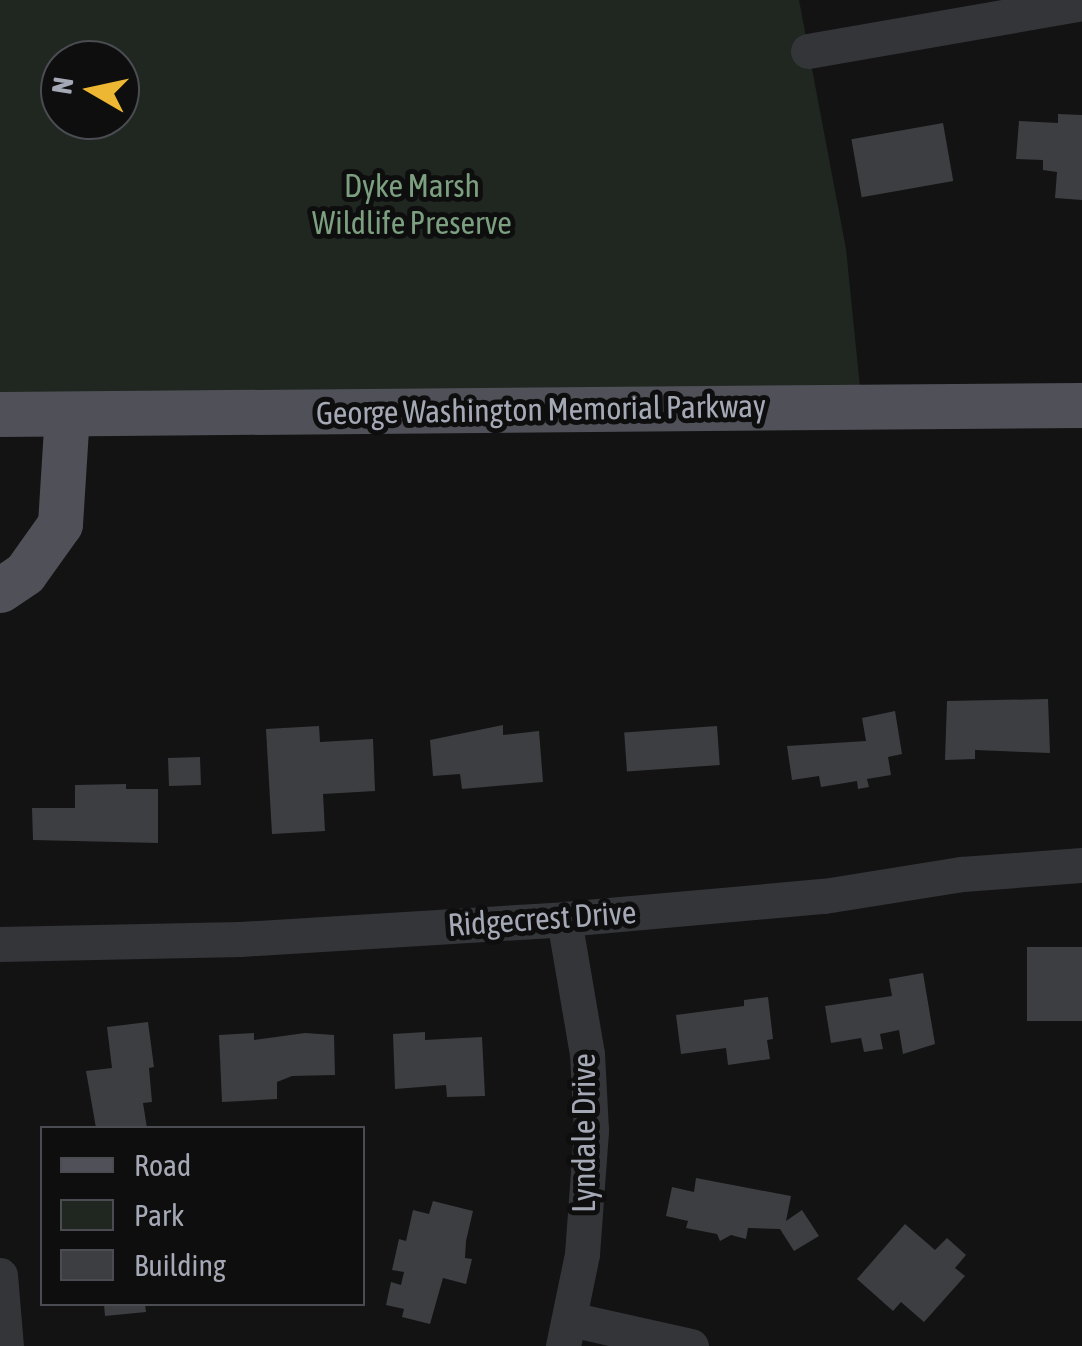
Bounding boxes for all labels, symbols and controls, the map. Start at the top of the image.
north arrow [40,40,140,140]
text: N [45,75,79,96]
park label: Dyke Marsh Wildlife Preserve [312,168,512,243]
street label: George Washington Memorial Parkway [316,387,766,433]
street label: Ridgecrest Drive [446,893,638,945]
street label: Lyndale Drive [565,1053,603,1213]
legend [40,1126,365,1306]
text: Road [134,1148,191,1182]
text: Park [134,1198,184,1232]
text: Building [134,1248,226,1282]

